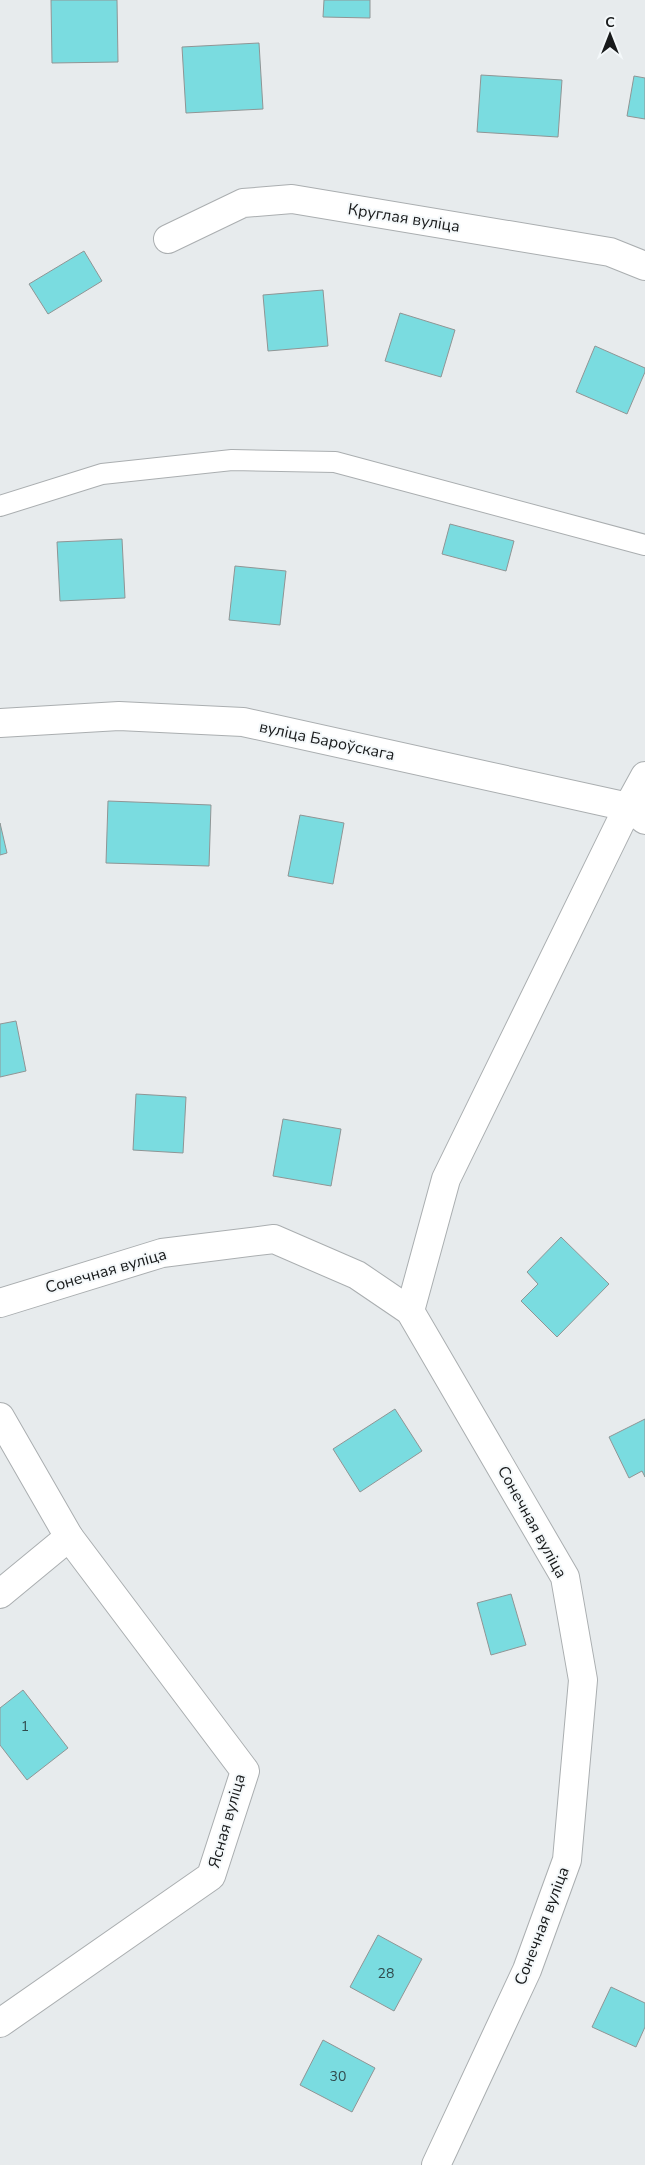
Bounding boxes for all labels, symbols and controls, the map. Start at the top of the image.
north arrow [585,10,635,60]
text: С [605,13,615,32]
street label: Круглая вуліца [346,198,462,238]
street label: вуліца Бароўскага [257,716,397,766]
street label: Сонечная вуліца [43,1243,169,1299]
street label: Сонечная вуліца [492,1462,572,1582]
house number: 1 [21,1717,29,1736]
street label: Ясная вуліца [203,1771,251,1871]
street label: Сонечная вуліца [509,1864,575,1988]
house number: 28 [378,1964,394,1983]
house number: 30 [330,2067,346,2086]

